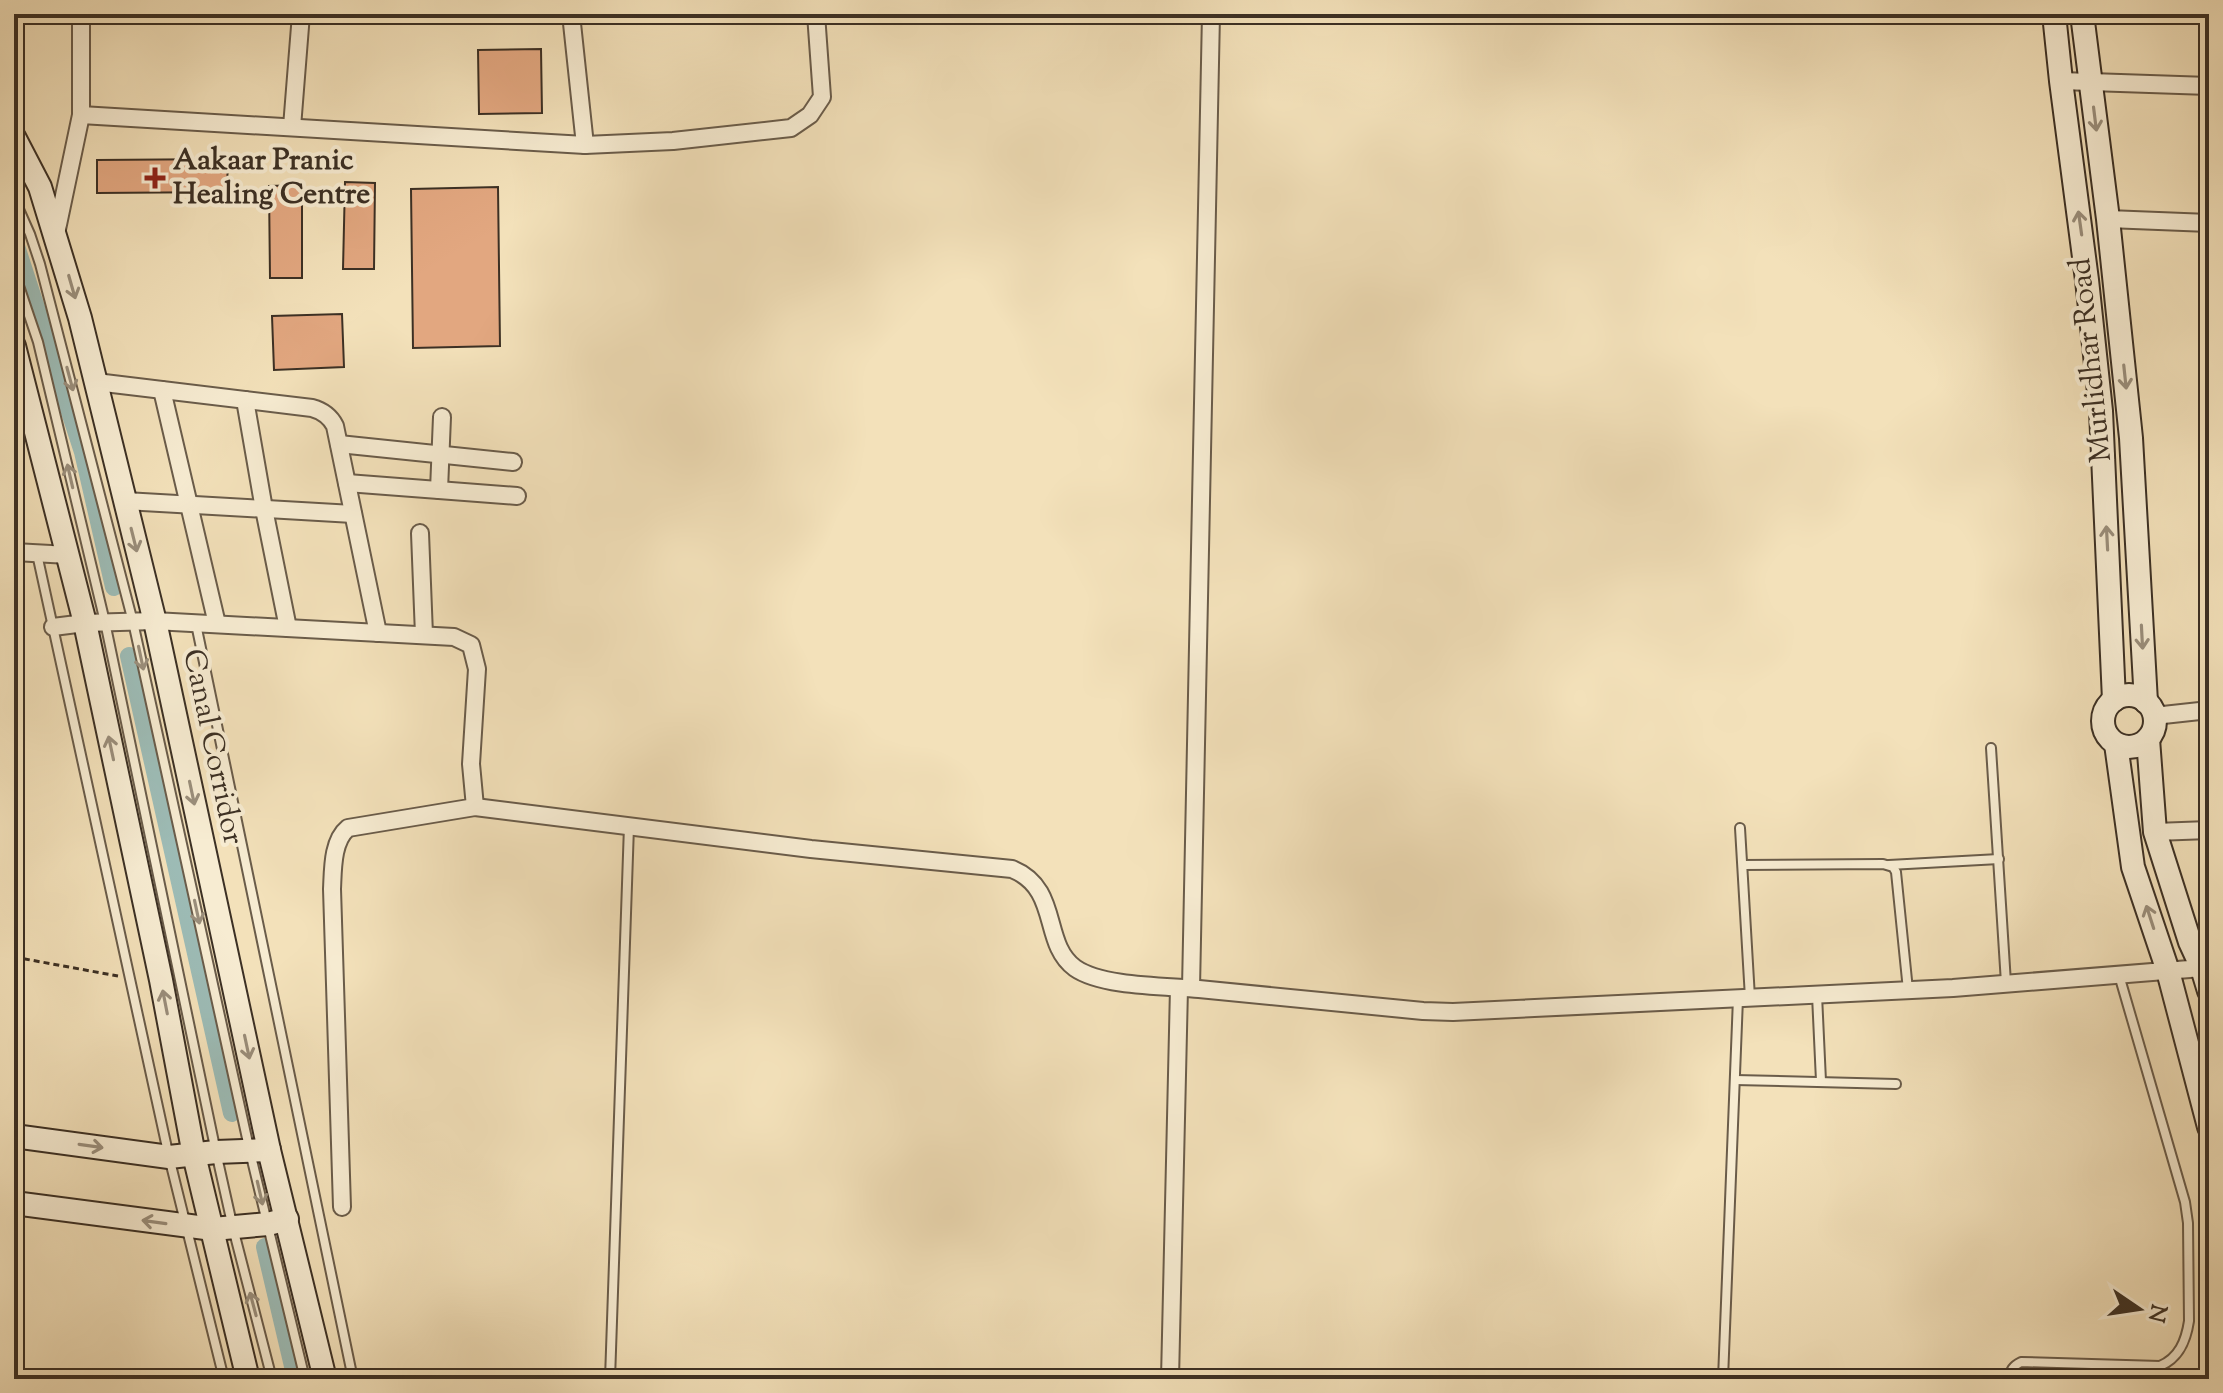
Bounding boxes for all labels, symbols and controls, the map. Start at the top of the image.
one-way arrow [2088,106,2103,131]
place label: Aakaar Pranic Healing Centre [173,140,370,217]
marker: Aakaar Pranic Healing Centre [144,167,166,189]
one-way arrow [2072,211,2087,237]
street label: Murlidhar Road [2060,256,2124,464]
one-way arrow [65,274,80,300]
one-way arrow [2118,363,2133,390]
one-way arrow [63,365,78,391]
one-way arrow [62,463,77,489]
one-way arrow [2099,525,2114,552]
one-way arrow [128,526,143,552]
one-way arrow [2135,623,2150,650]
one-way arrow [134,645,149,670]
street label: Canal Corridor [170,645,254,849]
one-way arrow [103,735,118,761]
one-way arrow [185,780,200,806]
one-way arrow [190,898,205,924]
one-way arrow [2141,905,2156,930]
one-way arrow [157,990,172,1015]
one-way arrow [240,1034,255,1060]
one-way arrow [77,1139,104,1154]
one-way arrow [253,1179,268,1205]
one-way arrow [142,1214,167,1229]
north arrow [2099,1269,2179,1349]
one-way arrow [244,1291,259,1317]
text: N [2138,1301,2173,1325]

